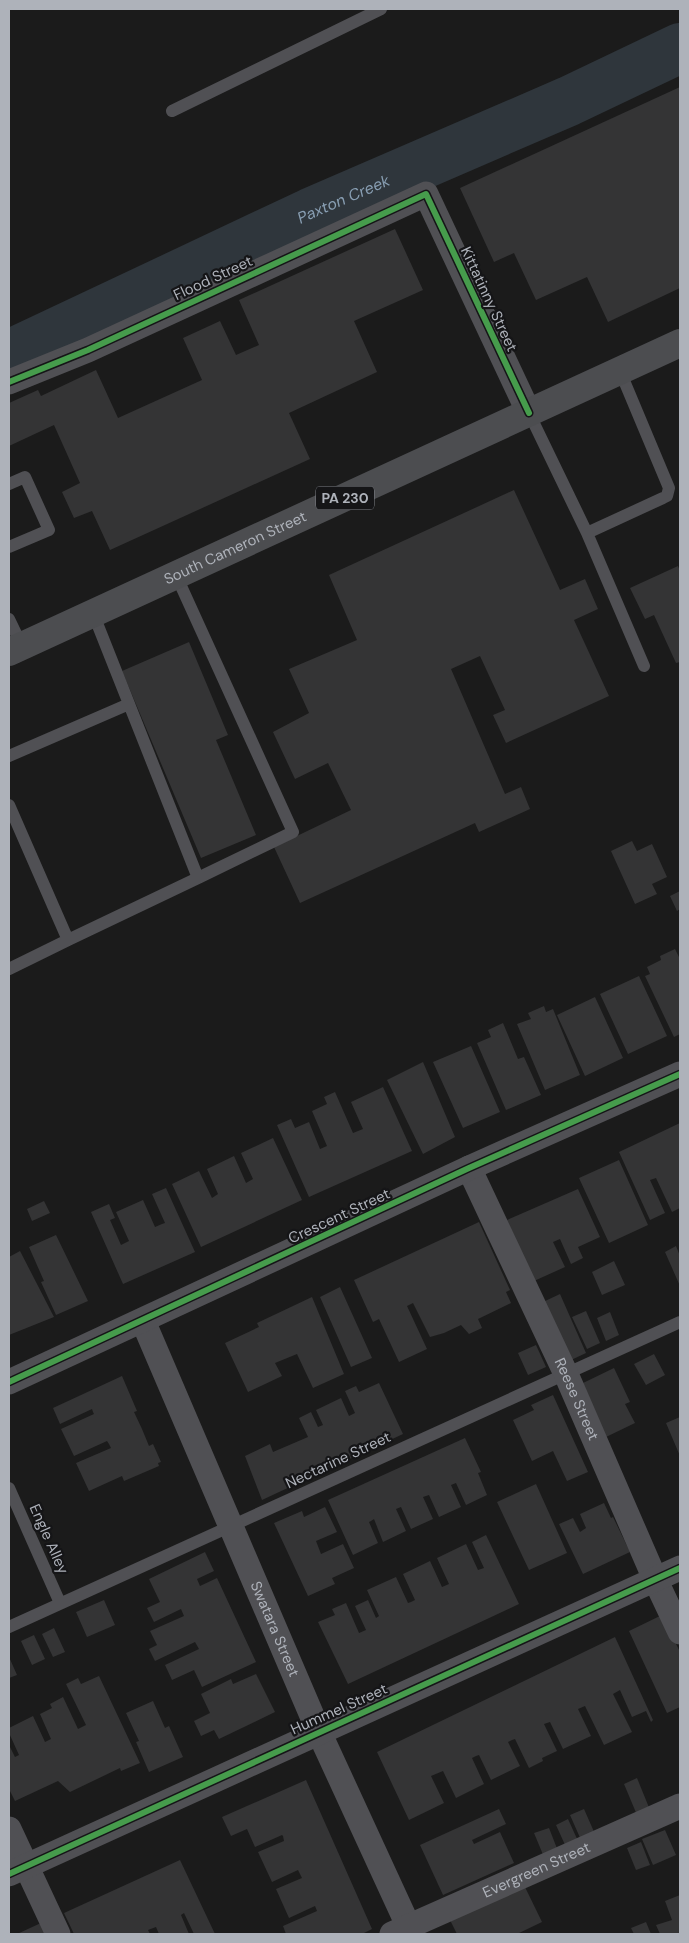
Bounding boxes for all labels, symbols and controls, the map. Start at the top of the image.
water label: Paxton Creek [293,169,394,228]
street label: Kittatinny Street [456,243,522,355]
street label: Flood Street [170,251,256,305]
road number: PA 230 [316,486,374,509]
street label: South Cameron Street [161,506,310,589]
street label: Crescent Street [285,1184,393,1248]
street label: Reese Street [550,1355,604,1444]
street label: Nectarine Street [282,1427,394,1493]
street label: Engle Alley [25,1501,74,1578]
street label: Swatara Street [246,1578,304,1680]
street label: Hummel Street [287,1679,391,1739]
street label: Evergreen Street [479,1837,593,1902]

